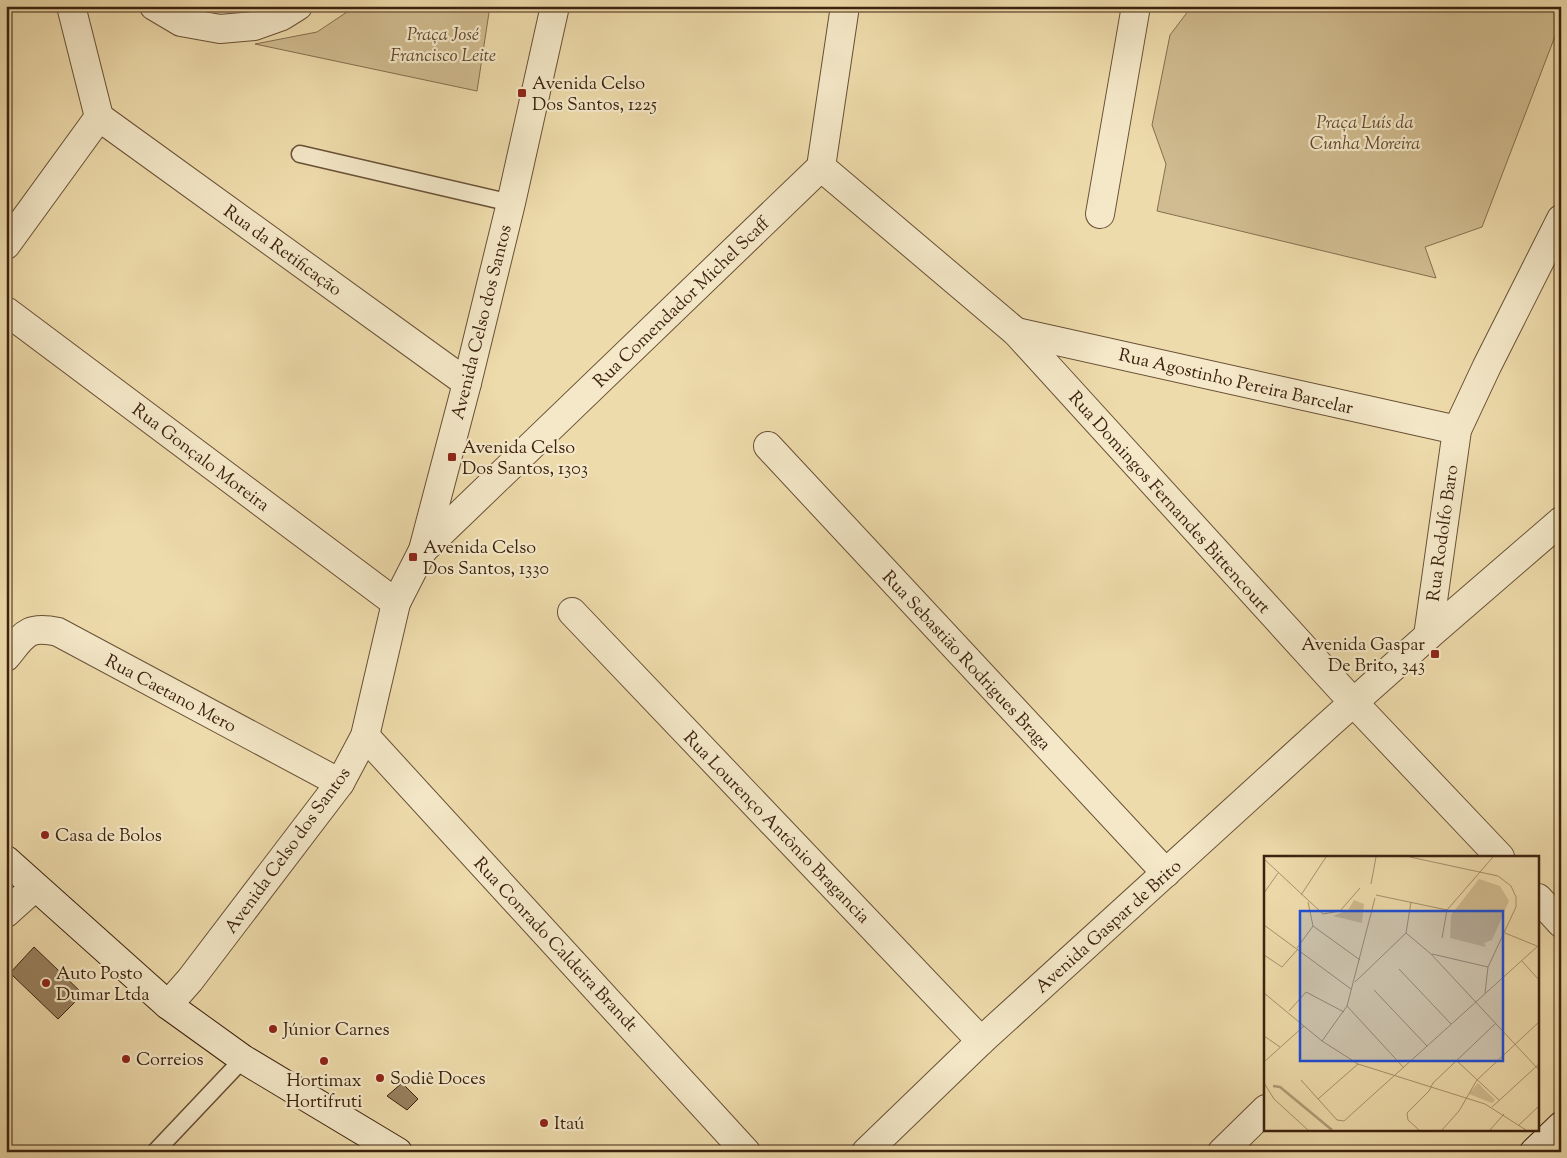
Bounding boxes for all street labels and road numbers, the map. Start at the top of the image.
street label: Rua da Retificação [217,200,347,304]
street label: Rua Comendador Michel Scaff [588,211,777,395]
street label: Avenida Celso dos Santos [446,222,520,423]
street label: Rua Agostinho Pereira Barcelar [1116,343,1356,423]
street label: Rua Domingos Fernandes Bittencourt [1061,386,1276,620]
street label: Rua Gonçalo Moreira [126,398,274,519]
street label: Rua Rodolfo Baro [1422,463,1466,603]
street label: Rua Sebastião Rodrigues Braga [875,566,1056,757]
street label: Rua Caetano Mero [100,649,240,740]
street label: Rua Lourenço Antônio Bragancia [676,726,875,931]
street label: Avenida Celso dos Santos [219,763,358,940]
street label: Rua Conrado Caldeira Brandt [466,852,643,1038]
street label: Avenida Gaspar de Brito [1030,855,1188,1000]

